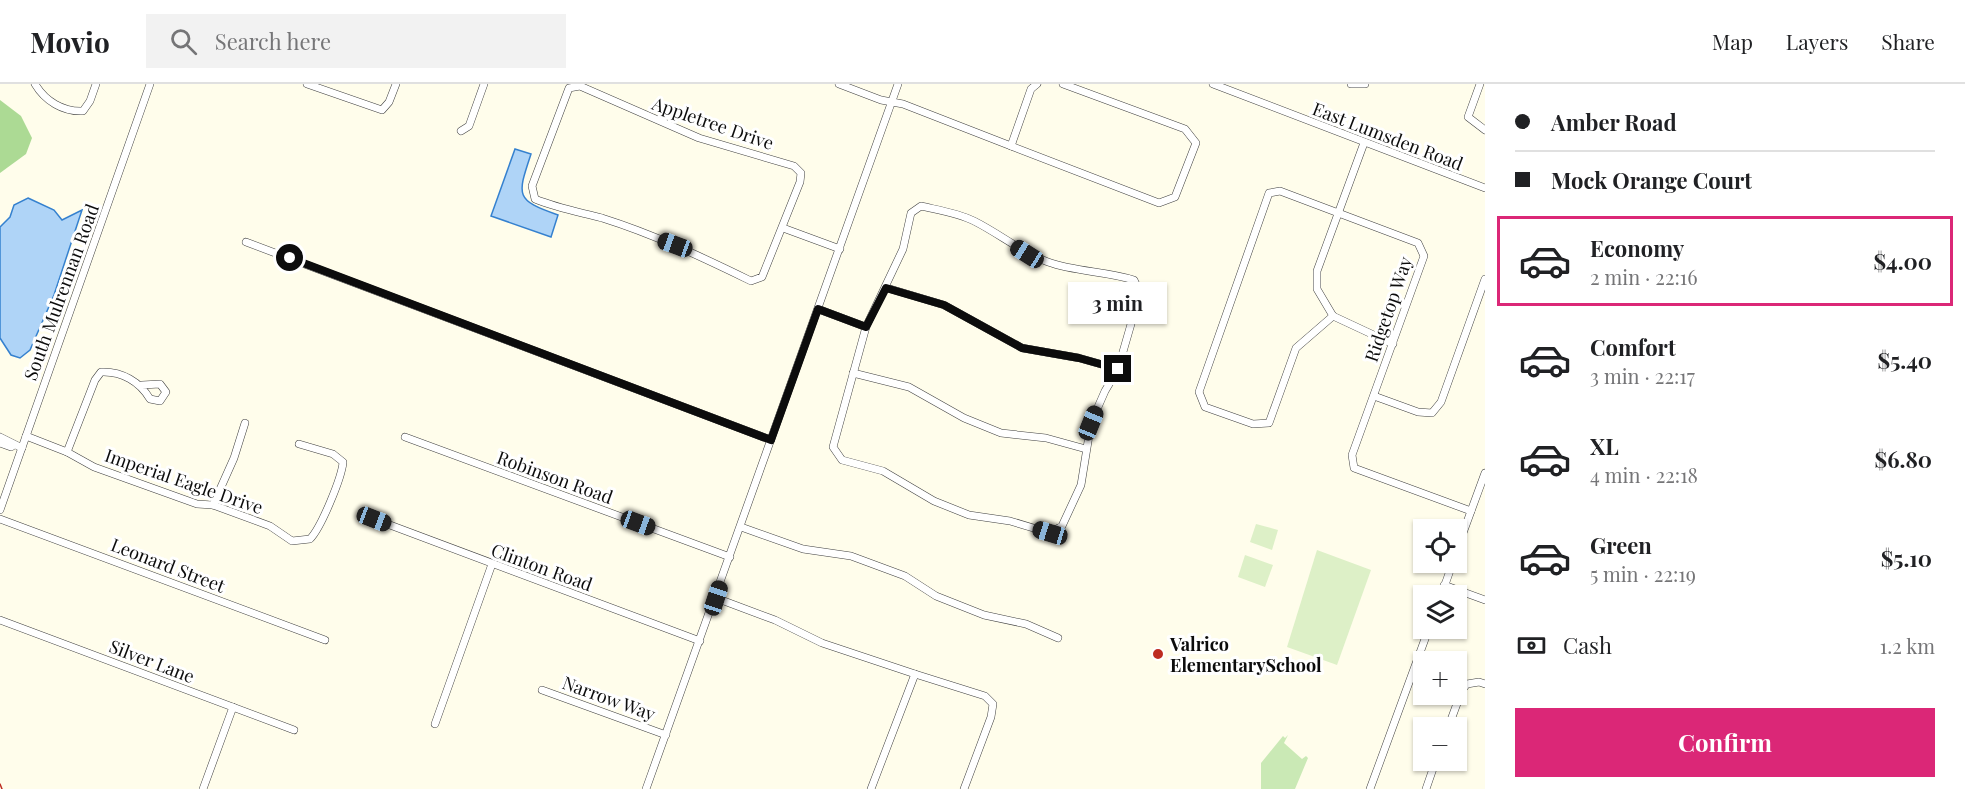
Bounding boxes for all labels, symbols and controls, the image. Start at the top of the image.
search box [146,14,566,68]
text: Movio [30,23,110,60]
icon: search [167,25,200,58]
text: Search here [215,26,331,56]
text: Map [1712,27,1753,55]
text: Layers [1786,27,1848,55]
text: Share [1881,27,1935,55]
street label: Appletree Drive [648,91,777,155]
street label: East Lumsden Road [1309,96,1467,176]
text: Amber Road [1551,107,1677,137]
text: Mock Orange Court [1551,165,1752,195]
street label: South Mulrennan Road [18,200,104,383]
car [655,230,695,260]
text: Economy [1590,233,1684,263]
icon: car [1518,234,1572,288]
car [1007,237,1047,271]
route start [276,244,303,271]
text: $4.00 [1873,246,1932,276]
street label: Ridgetop Way [1359,253,1417,365]
text: 2 min · 22:16 [1590,263,1698,290]
callout: 3 min [1068,282,1168,324]
text: 3 min [1092,289,1143,316]
text: Comfort [1590,332,1676,362]
icon: car [1518,333,1572,387]
text: $5.40 [1878,345,1932,375]
route end [1104,355,1131,382]
text: 3 min · 22:17 [1590,362,1695,389]
car [1076,403,1106,443]
text: XL [1590,431,1619,461]
icon: car [1518,432,1572,486]
street label: Imperial Eagle Drive [102,443,266,519]
text: $6.80 [1875,444,1932,474]
street label: Robinson Road [494,445,617,509]
text: 4 min · 22:18 [1590,461,1698,488]
car [354,504,394,534]
car [618,508,658,538]
car [1030,519,1070,547]
map controls [1413,519,1467,771]
button: locate [1413,519,1467,573]
text: Green [1590,530,1652,560]
icon: car [1518,531,1572,585]
street label: Leonard Street [108,532,229,598]
street label: Clinton Road [488,538,596,597]
text: $5.10 [1881,543,1932,573]
text: 5 min · 22:19 [1590,560,1696,587]
car [702,578,730,618]
button: layers [1413,585,1467,639]
icon: cash [1515,629,1548,662]
text: Cash [1563,630,1612,660]
place label: Valrico ElementarySchool [1169,632,1322,677]
text: 1.2 km [1880,632,1935,659]
street label: Silver Lane [106,634,198,688]
marker: Valrico ElementarySchool [1151,647,1165,661]
button: + [1413,651,1467,705]
street label: Narrow Way [559,670,659,726]
button: Confirm [1515,708,1935,777]
button: − [1413,717,1467,771]

